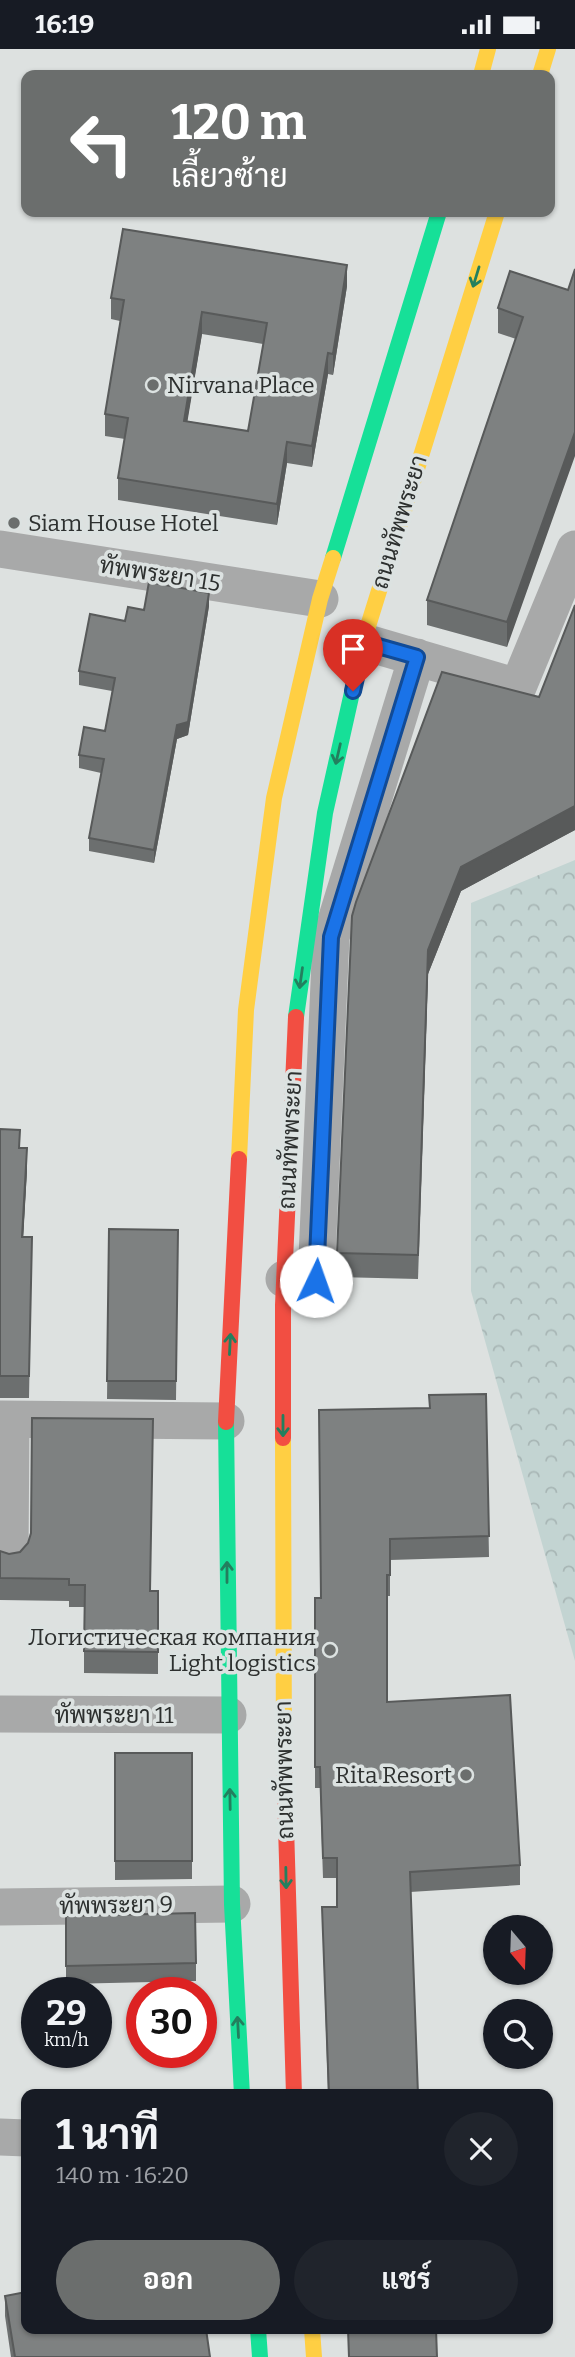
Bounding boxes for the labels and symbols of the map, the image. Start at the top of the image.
one-way arrow [469,266,482,288]
place label: Nirvana Place [167,371,315,399]
marker: Nirvana Place [145,377,161,393]
street label: ถนนทัพพระยา [365,452,433,592]
place label: Siam House Hotel [28,509,219,537]
marker: Siam House Hotel [6,515,22,531]
street label: ทัพพระยา 15 [97,551,223,597]
pin [323,619,383,691]
one-way arrow [331,742,345,765]
one-way arrow [294,966,307,989]
street label: ถนนทัพพระยา [272,1070,308,1210]
position arrow [279,1244,353,1318]
one-way arrow [224,1333,237,1356]
one-way arrow [276,1414,290,1437]
one-way arrow [220,1561,234,1584]
place label: Логистическая компания Light logistics [28,1623,316,1677]
marker: Логистическая компания Light logistics [322,1642,338,1658]
street label: ถนนทัพพระยา [269,1700,299,1840]
street label: ทัพพระยา 11 [54,1701,174,1729]
place label: Rita Resort [335,1761,452,1789]
marker: Rita Resort [458,1767,474,1783]
one-way arrow [223,1788,236,1811]
one-way arrow [280,1866,293,1889]
street label: ทัพพระยา 9 [59,1890,173,1920]
north arrow [483,1915,553,1985]
speed limit sign: 30 [126,1977,217,2068]
one-way arrow [232,2015,245,2038]

